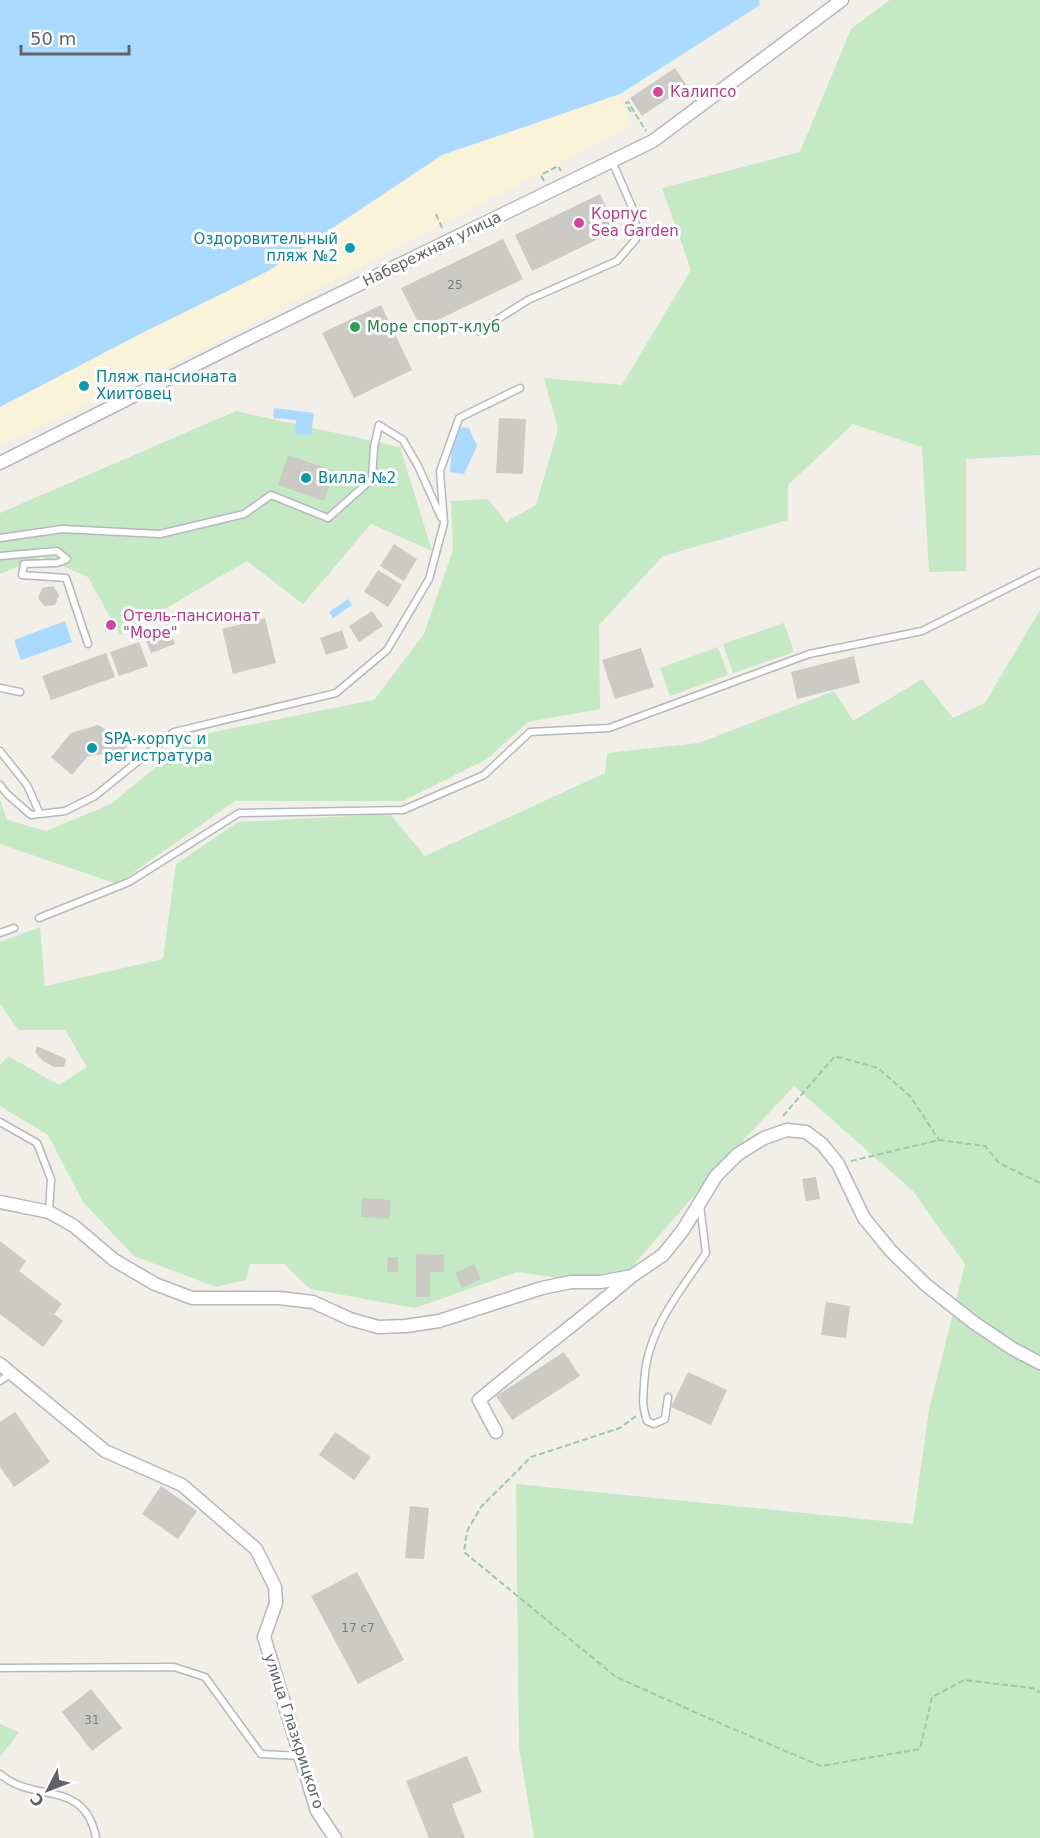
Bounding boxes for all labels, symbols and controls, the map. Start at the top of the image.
scale bar [21,18,129,56]
text: 50 m [30,28,76,49]
place label: Калипсо [670,83,736,101]
marker: Калипсо [651,85,665,99]
place label: Корпус Sea Garden [591,205,679,240]
street label: Набережная улица [360,208,504,290]
marker: Корпус Sea Garden [572,216,586,230]
place label: Оздоровительный пляж №2 [194,230,338,265]
marker: Оздоровительный пляж №2 [343,241,357,255]
house number: 25 [447,278,463,292]
place label: Море спорт-клуб [367,318,500,336]
marker: Море спорт-клуб [348,320,362,334]
place label: Пляж пансионата Хиитовец [96,368,237,403]
marker: Пляж пансионата Хиитовец [77,379,91,393]
place label: Вилла №2 [318,469,396,487]
marker: Вилла №2 [299,471,313,485]
place label: Отель-пансионат "Море" [123,607,261,642]
marker: Отель-пансионат "Море" [104,618,118,632]
place label: SPA-корпус и регистратура [104,730,212,765]
marker: SPA-корпус и регистратура [85,741,99,755]
house number: 17 с7 [341,1621,375,1635]
street label: улица Глазкрицкого [260,1651,328,1811]
house number: 31 [84,1713,100,1727]
north arrow [18,1760,78,1820]
text: С [26,1789,48,1810]

